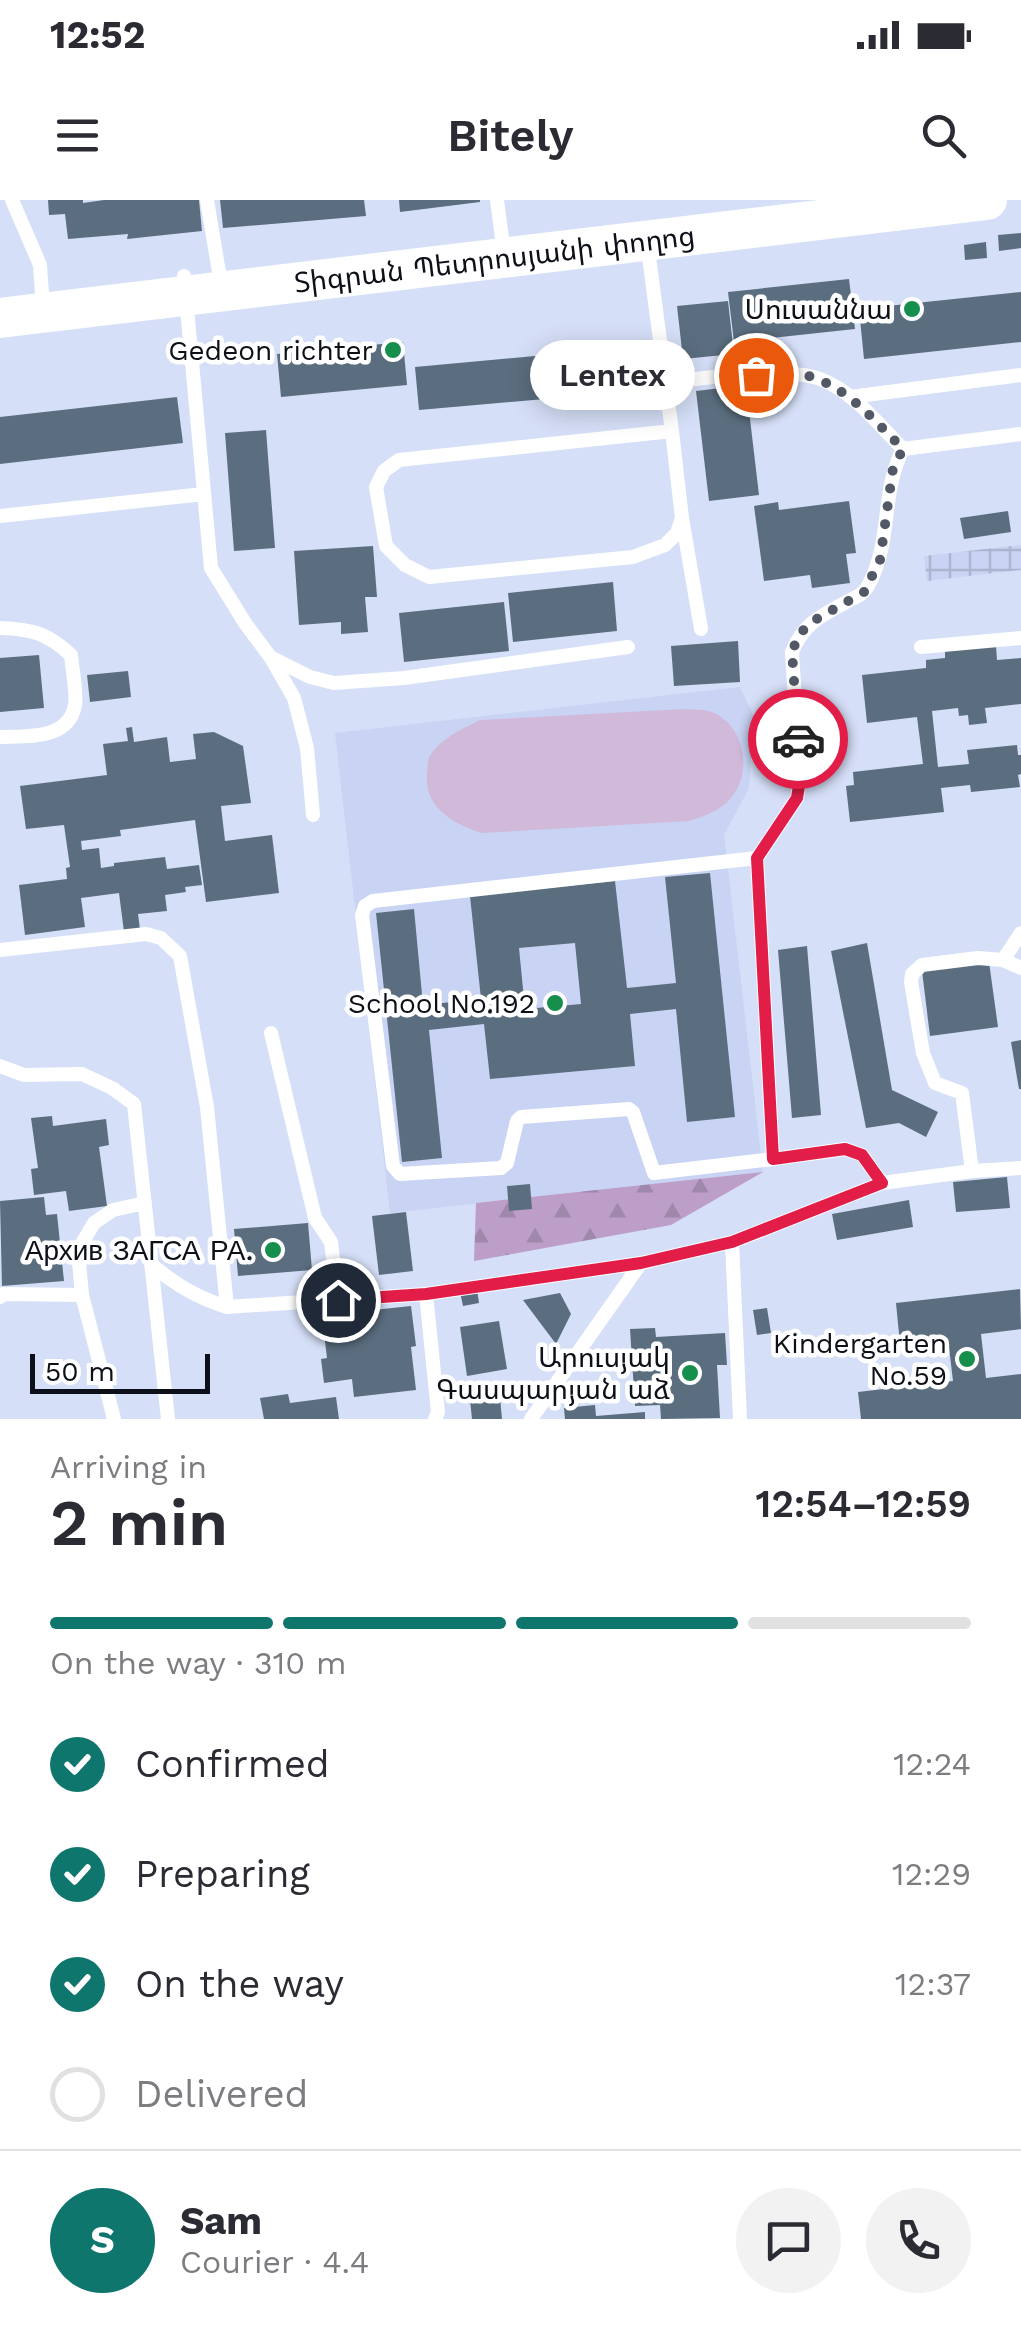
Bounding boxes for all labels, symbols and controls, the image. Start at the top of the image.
text: 12:52 [50,13,145,57]
icon: menu [50,108,105,163]
icon: search [916,108,971,163]
text: Bitely [447,109,574,162]
street label: Տիգրան Պետրոսյանի փողոց [292,219,697,299]
place label: Սուսաննա [745,293,892,326]
marker: Սուսաննա [901,298,923,320]
pin [714,333,799,418]
place label: Gedeon richter [168,334,373,367]
marker: Gedeon richter [382,339,404,361]
callout: Lentex [531,340,696,410]
icon: bag [729,348,784,403]
text: Lentex [559,356,666,394]
courier [748,689,848,789]
icon: car [771,712,826,767]
place label: School No.192 [348,987,535,1020]
marker: School No.192 [544,992,566,1014]
place label: Архив ЗАГСА РА. [25,1234,253,1267]
marker: Архив ЗАГСА РА. [262,1239,284,1261]
pin [296,1258,381,1343]
icon: home [311,1273,366,1328]
place label: Kindergarten No.59 [773,1327,947,1392]
place label: Արուսյակ Գասպարյան աձ [436,1341,670,1406]
marker: Kindergarten No.59 [956,1348,978,1370]
scale bar [30,1349,210,1394]
text: 50 m [45,1355,115,1388]
marker: Արուսյակ Գասպարյան աձ [679,1362,701,1384]
text: Arriving in [50,1448,207,1486]
text: 12:54–12:59 [756,1482,971,1526]
text: 2 min [50,1485,228,1561]
text: On the way · 310 m [50,1644,347,1682]
icon: check [50,1737,105,1792]
text: Confirmed [135,1742,330,1786]
text: 12:24 [893,1745,971,1783]
icon: check [50,1847,105,1902]
text: Preparing [135,1852,310,1896]
text: 12:29 [892,1855,971,1893]
icon: check [50,1957,105,2012]
text: On the way [135,1962,344,2006]
text: 12:37 [895,1965,971,2003]
text: Delivered [135,2072,308,2116]
button: chat [736,2188,841,2293]
button: phone [866,2188,971,2293]
text: Sam [180,2199,262,2243]
text: S [90,2218,115,2262]
text: Courier · 4.4 [180,2243,369,2281]

